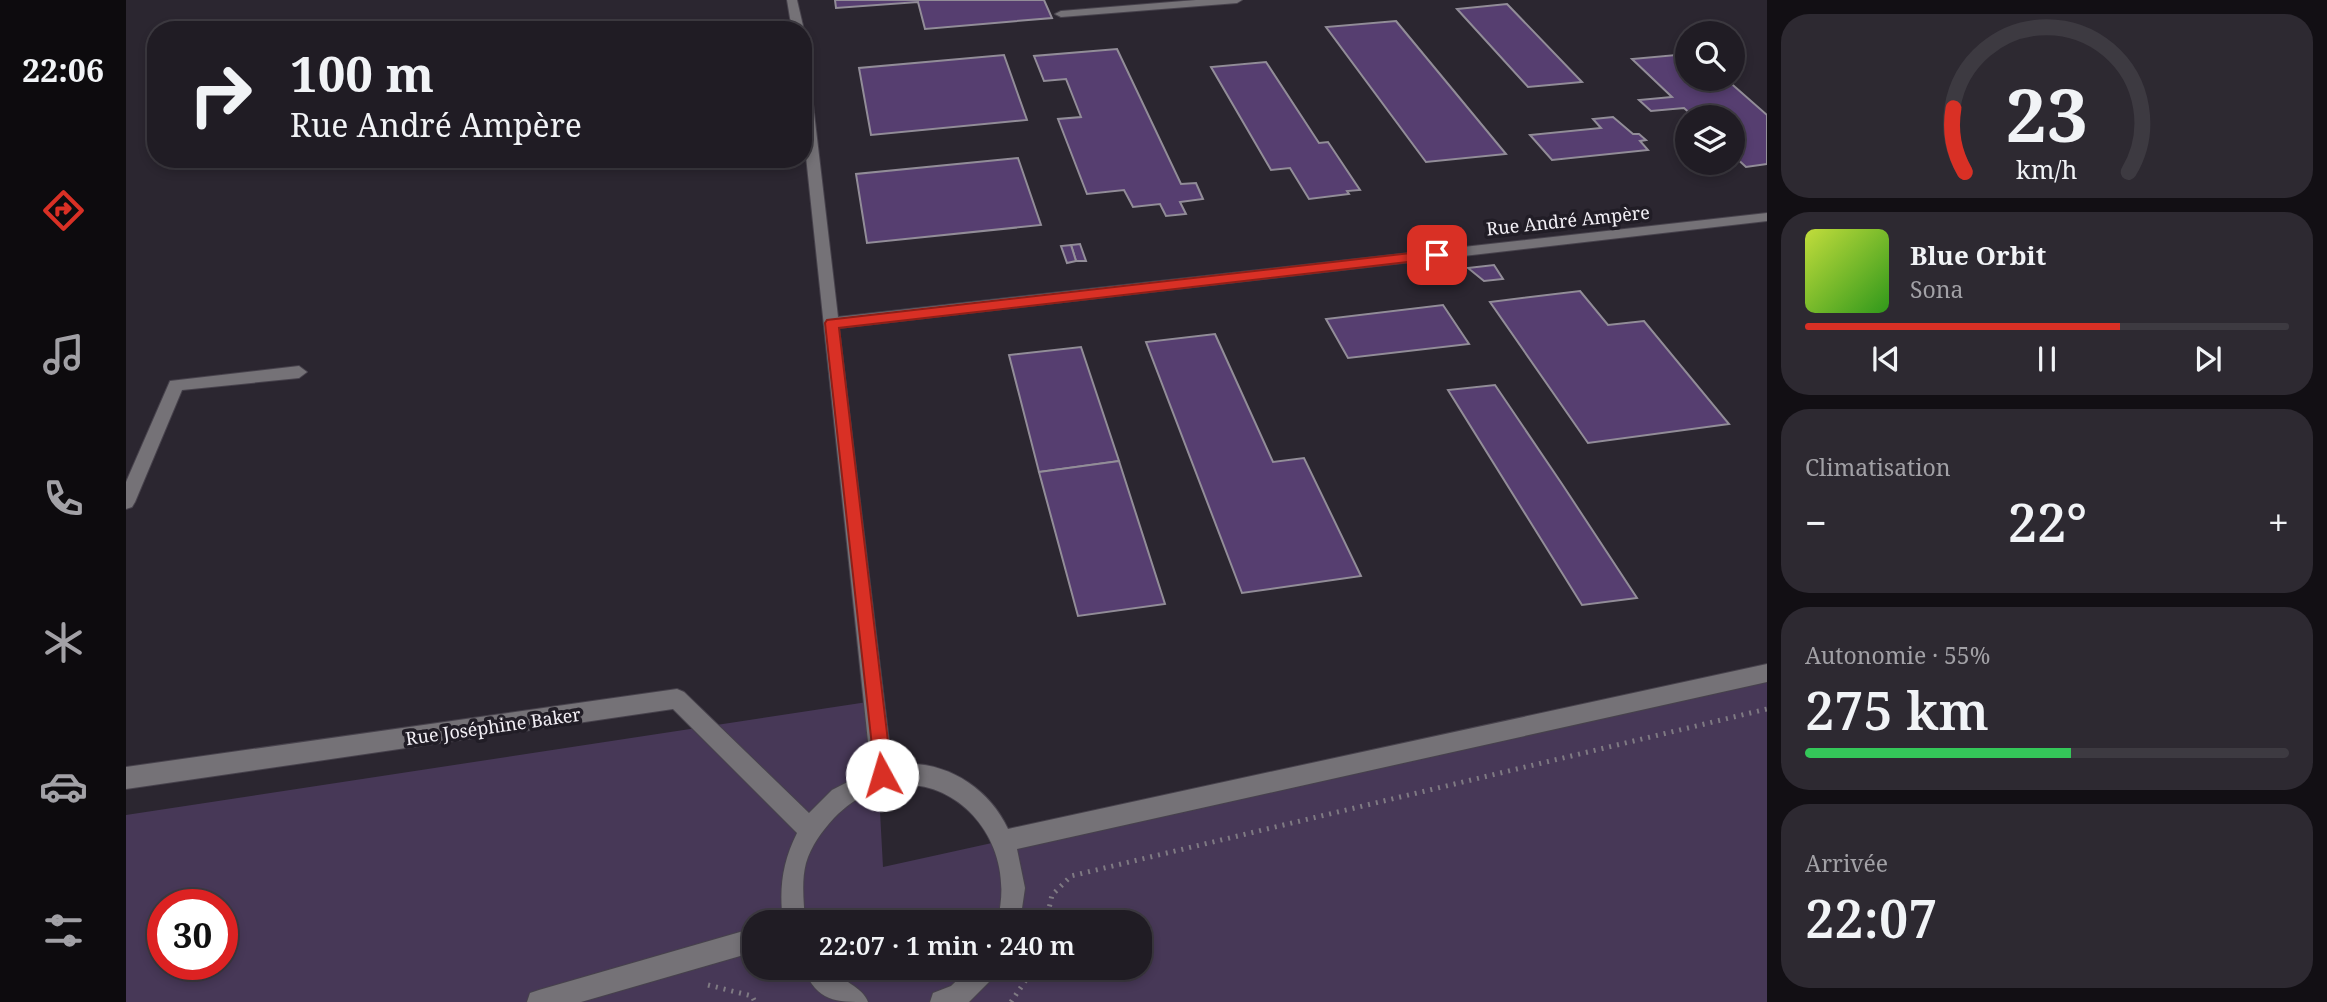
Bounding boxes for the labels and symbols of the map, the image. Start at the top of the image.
street label: Rue André Ampère [1485,199,1651,241]
pin [1407,225,1467,285]
street label: Rue Joséphine Baker [404,702,583,750]
position arrow [845,738,919,812]
speed limit sign: 30 [147,889,238,980]

